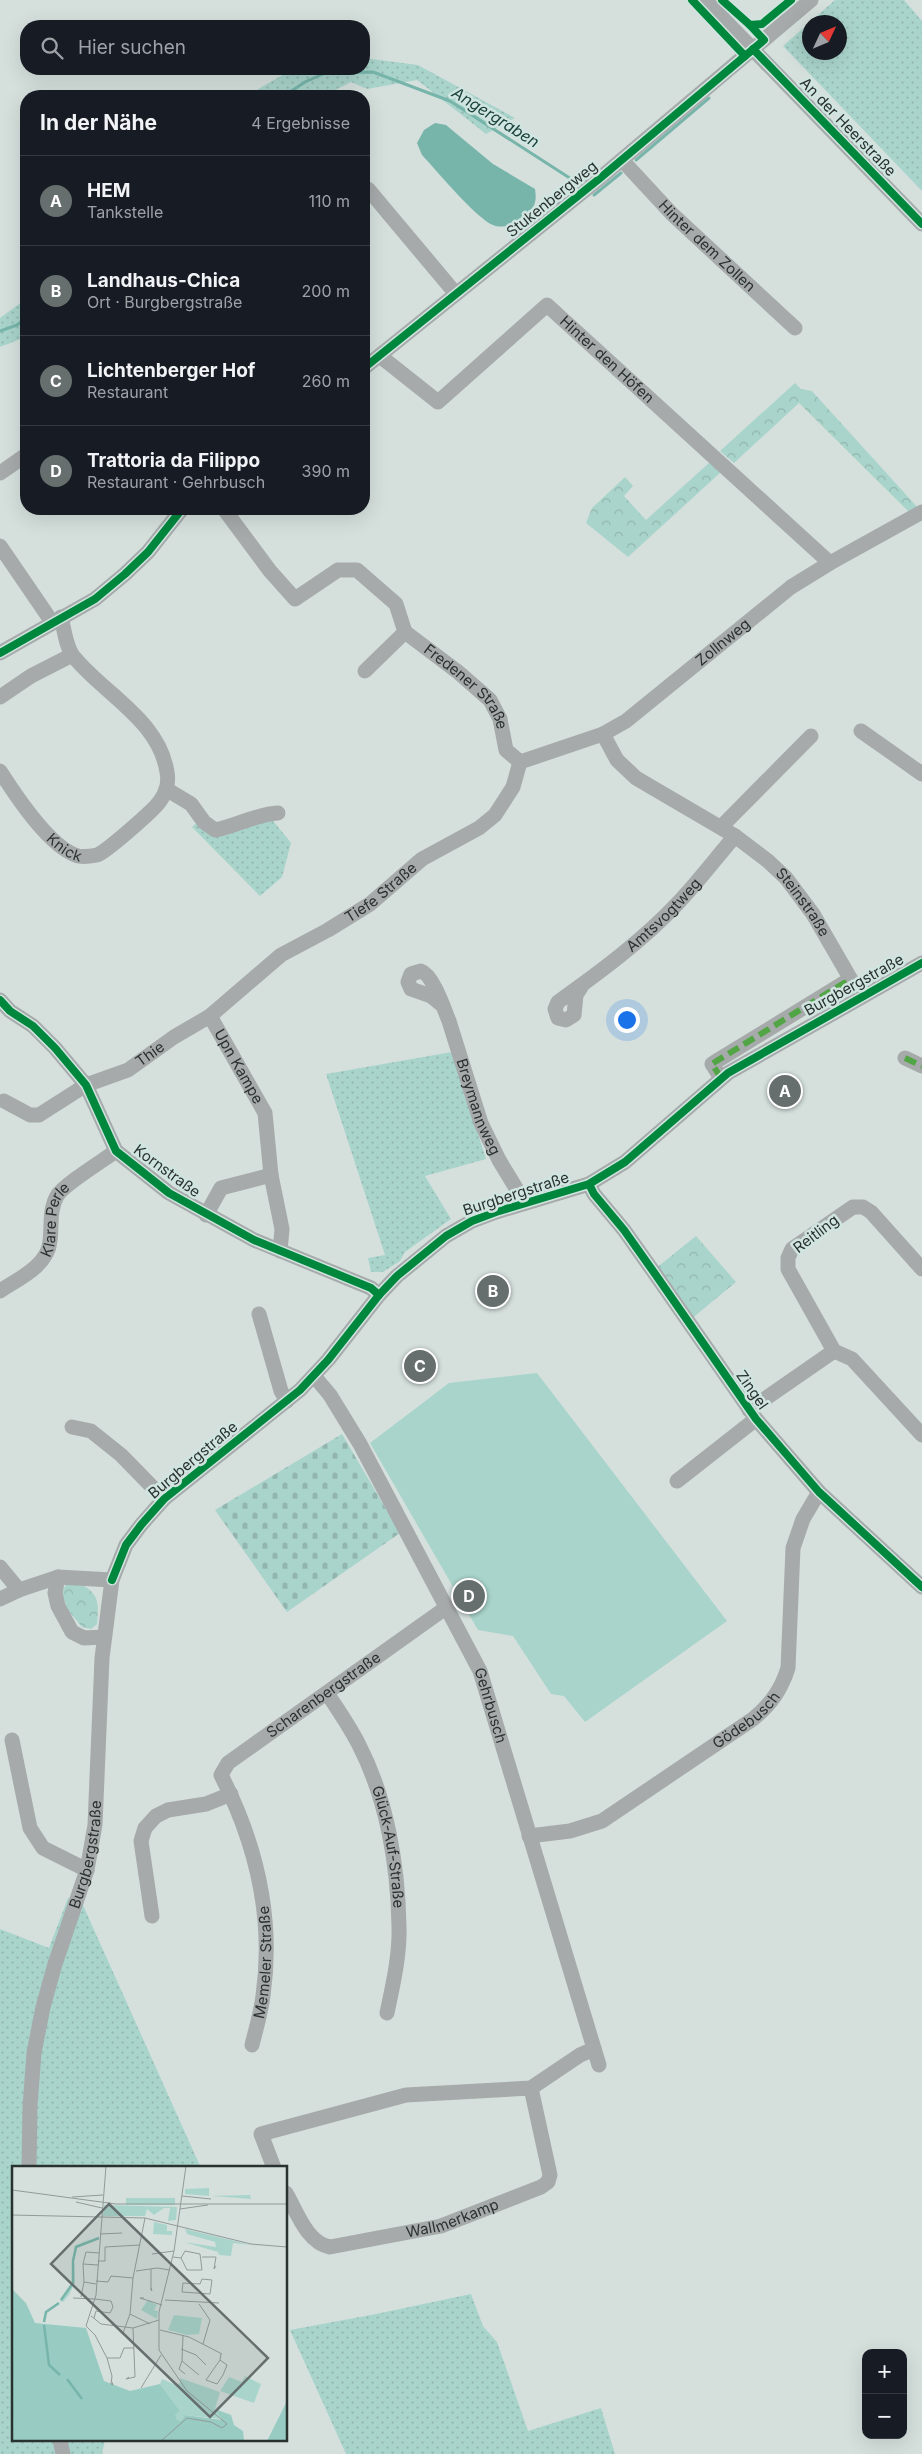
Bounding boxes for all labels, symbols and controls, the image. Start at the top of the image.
north arrow [802,15,847,60]
search box [20,20,370,75]
icon: search [38,34,66,62]
text: Hier suchen [78,36,186,59]
street label: An der Heerstraße [796,73,900,180]
water label: Angergraben [448,82,543,152]
text: In der Nähe [40,110,157,135]
text: 4 Ergebnisse [251,113,350,133]
street label: Stukenbergweg [502,156,601,241]
text: HEM [87,179,130,202]
text: A [50,191,62,211]
text: 110 m [308,191,350,211]
street label: Hinter dem Zollen [655,196,760,296]
text: Tankstelle [87,202,163,222]
text: Landhaus-Chica [87,269,240,292]
text: B [51,281,61,301]
text: 200 m [302,281,350,301]
text: Ort · Burgbergstraße [87,292,242,312]
street label: Hinter den Höfen [556,311,658,407]
text: Lichtenberger Hof [87,359,255,382]
text: C [50,371,62,391]
text: 260 m [302,371,350,391]
text: Restaurant [87,382,168,402]
text: Trattoria da Filippo [87,449,260,472]
text: D [50,461,62,481]
text: 390 m [302,461,350,481]
text: Restaurant · Gehrbusch [87,472,265,492]
street label: Zollnweg [692,614,754,670]
street label: Fredener Straße [420,640,512,731]
street label: Knick [43,829,85,866]
street label: Tiefe Straße [341,858,420,926]
street label: Steinstraße [772,863,834,940]
street label: Amtsvogtweg [622,874,705,956]
street label: Burgbergstraße [801,949,907,1020]
your location [614,1007,640,1033]
street label: Upn Kampe [210,1025,268,1107]
street label: Thie [132,1037,168,1071]
street label: Breymannweg [452,1056,505,1158]
pin: A [769,1072,801,1110]
street label: Kornstraße [130,1140,204,1201]
street label: Burgbergstraße [460,1167,571,1220]
street label: Klare Perle [36,1178,73,1260]
street label: Reitling [789,1210,842,1257]
pin: B [477,1272,509,1310]
pin: C [404,1347,436,1385]
street label: Zingel [732,1366,773,1413]
street label: Burgbergstraße [144,1417,241,1502]
pin: D [453,1577,485,1615]
street label: Scharenbergstraße [262,1647,384,1742]
street label: Gehrbusch [470,1665,511,1745]
street label: Gödebusch [709,1688,784,1753]
street label: Glück-Auf-Straße [368,1783,408,1909]
street label: Burgbergstraße [65,1800,105,1911]
street label: Memeler Straße [249,1905,275,2020]
inset map [12,2166,288,2442]
street label: Wallmerkamp [404,2194,501,2241]
map controls [862,2349,907,2439]
button: + [862,2349,907,2394]
button: − [862,2394,907,2439]

